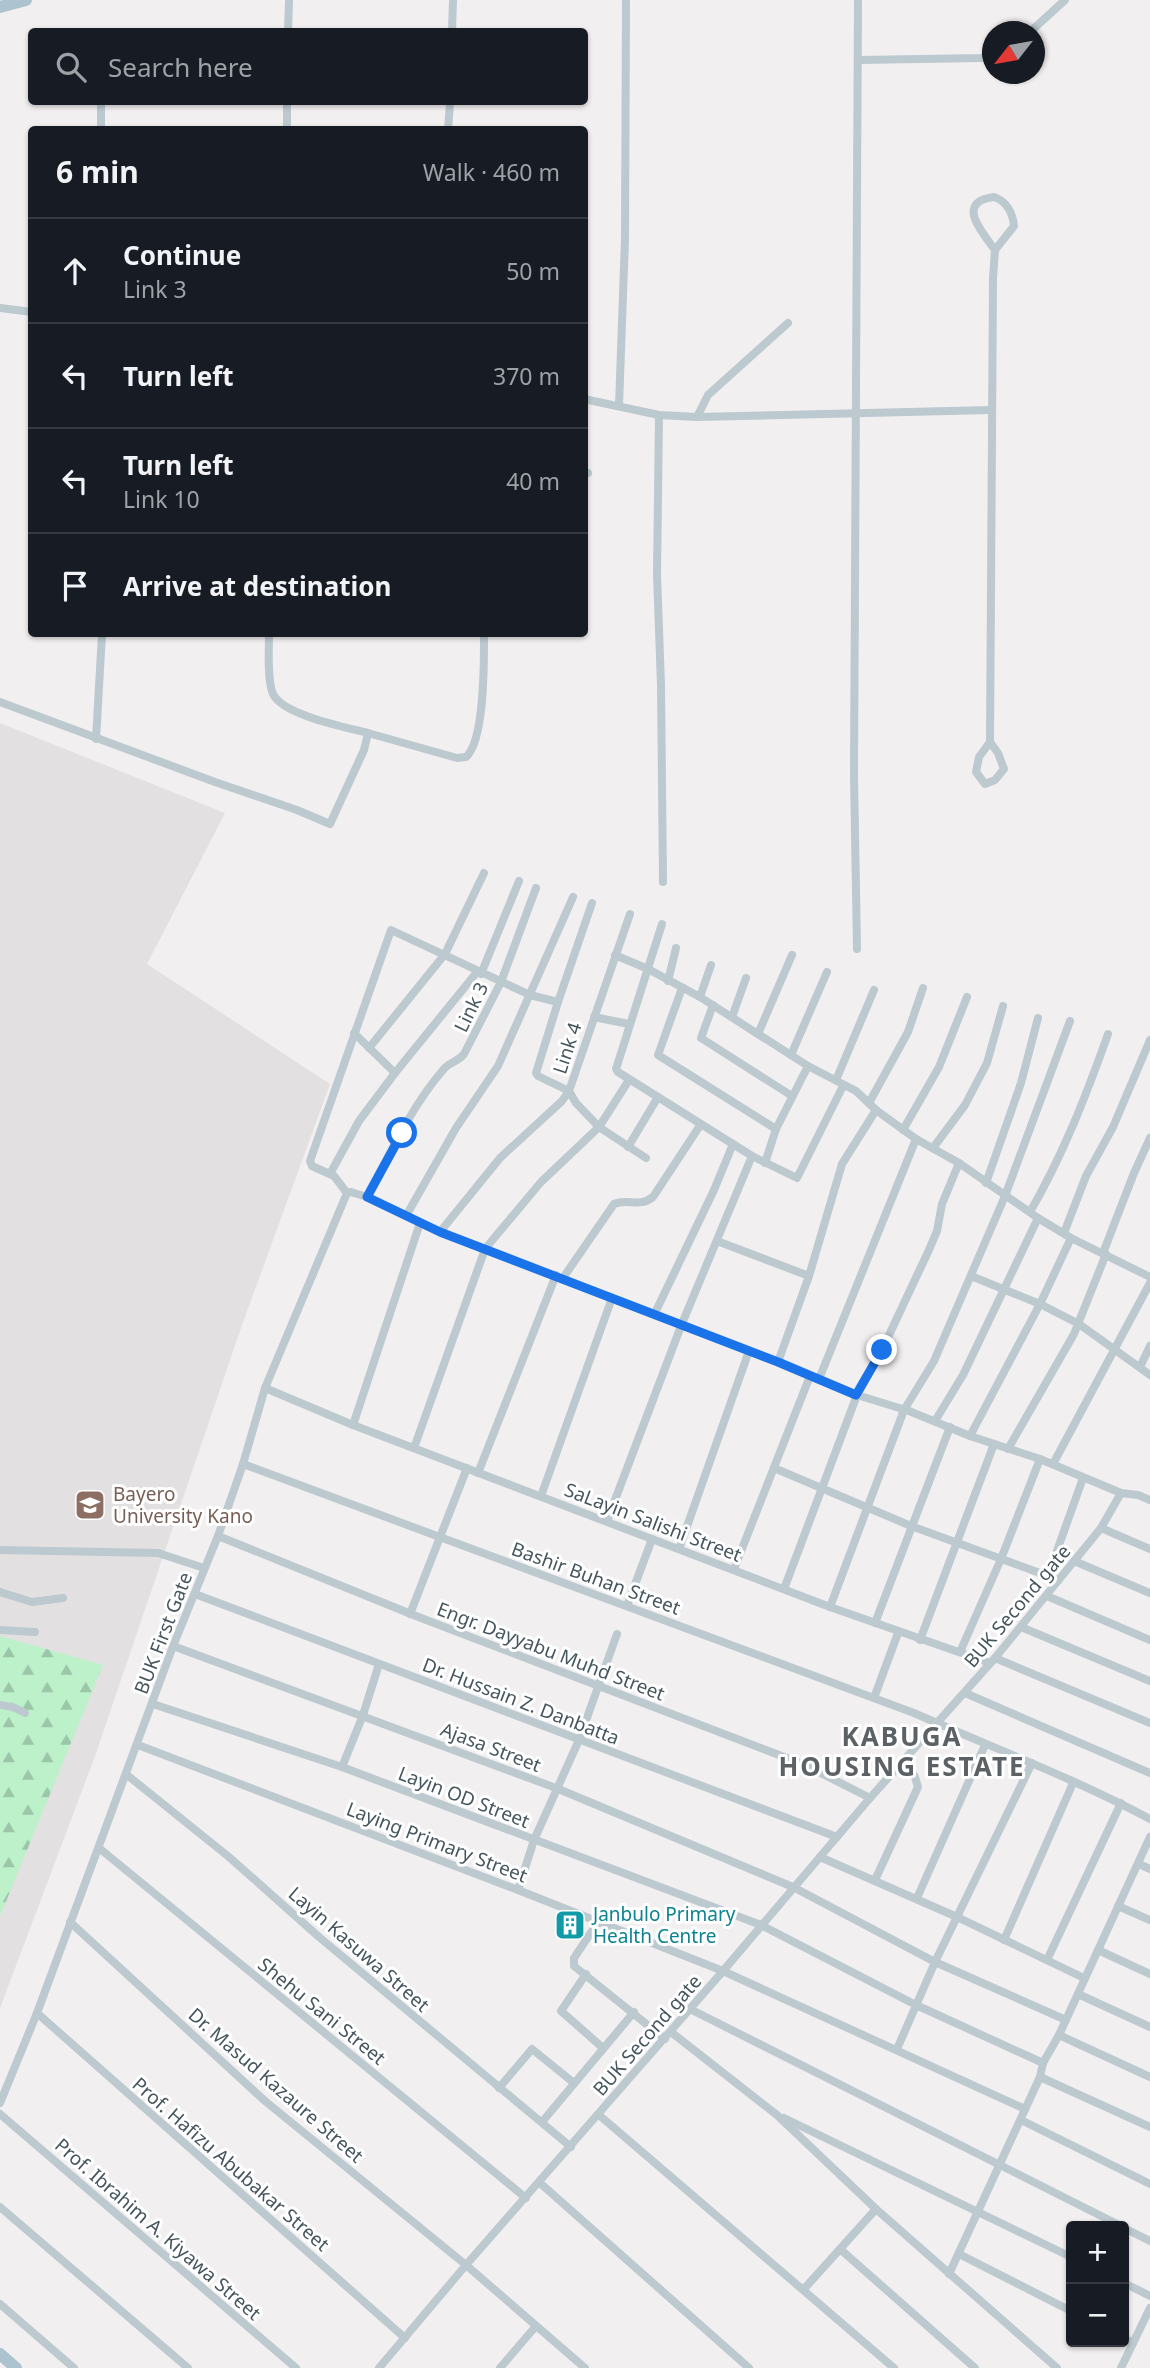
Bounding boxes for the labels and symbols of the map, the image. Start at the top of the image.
north arrow [982,21,1045,84]
street label: Link 3 [448,978,494,1036]
street label: Link 4 [547,1019,588,1077]
route start [386,1117,417,1148]
route end [866,1334,897,1365]
street label: SaLayin Salishi Street [561,1476,745,1568]
place label: Bayero University Kano [113,1481,253,1529]
school or university icon: Bayero University Kano [73,1488,107,1522]
street label: Bashir Buhan Street [508,1535,684,1621]
street label: BUK Second gate [958,1539,1076,1673]
street label: BUK First Gate [128,1568,198,1698]
street label: Engr. Dayyabu Muhd Street [433,1595,669,1707]
street label: Dr. Hussain Z. Danbatta [419,1651,623,1751]
street label: Ajasa Street [437,1716,545,1778]
district label: KABUGA HOUSING ESTATE [778,1718,1026,1784]
street label: Layin OD Street [395,1760,533,1834]
street label: Laying Primary Street [343,1795,531,1889]
street label: Layin Kasuwa Street [283,1881,435,2018]
place label: Janbulo Primary Health Centre [591,1901,736,1949]
building icon: Janbulo Primary Health Centre [553,1908,587,1942]
street label: Shehu Sani Street [253,1951,391,2071]
street label: BUK Second gate [587,1969,707,2101]
street label: Dr. Masud Kazaure Street [183,2002,369,2168]
street label: Prof. Hafizu Abubakar Street [127,2071,335,2257]
street label: Prof. Ibrahim A. Kiyawa Street [49,2132,267,2326]

